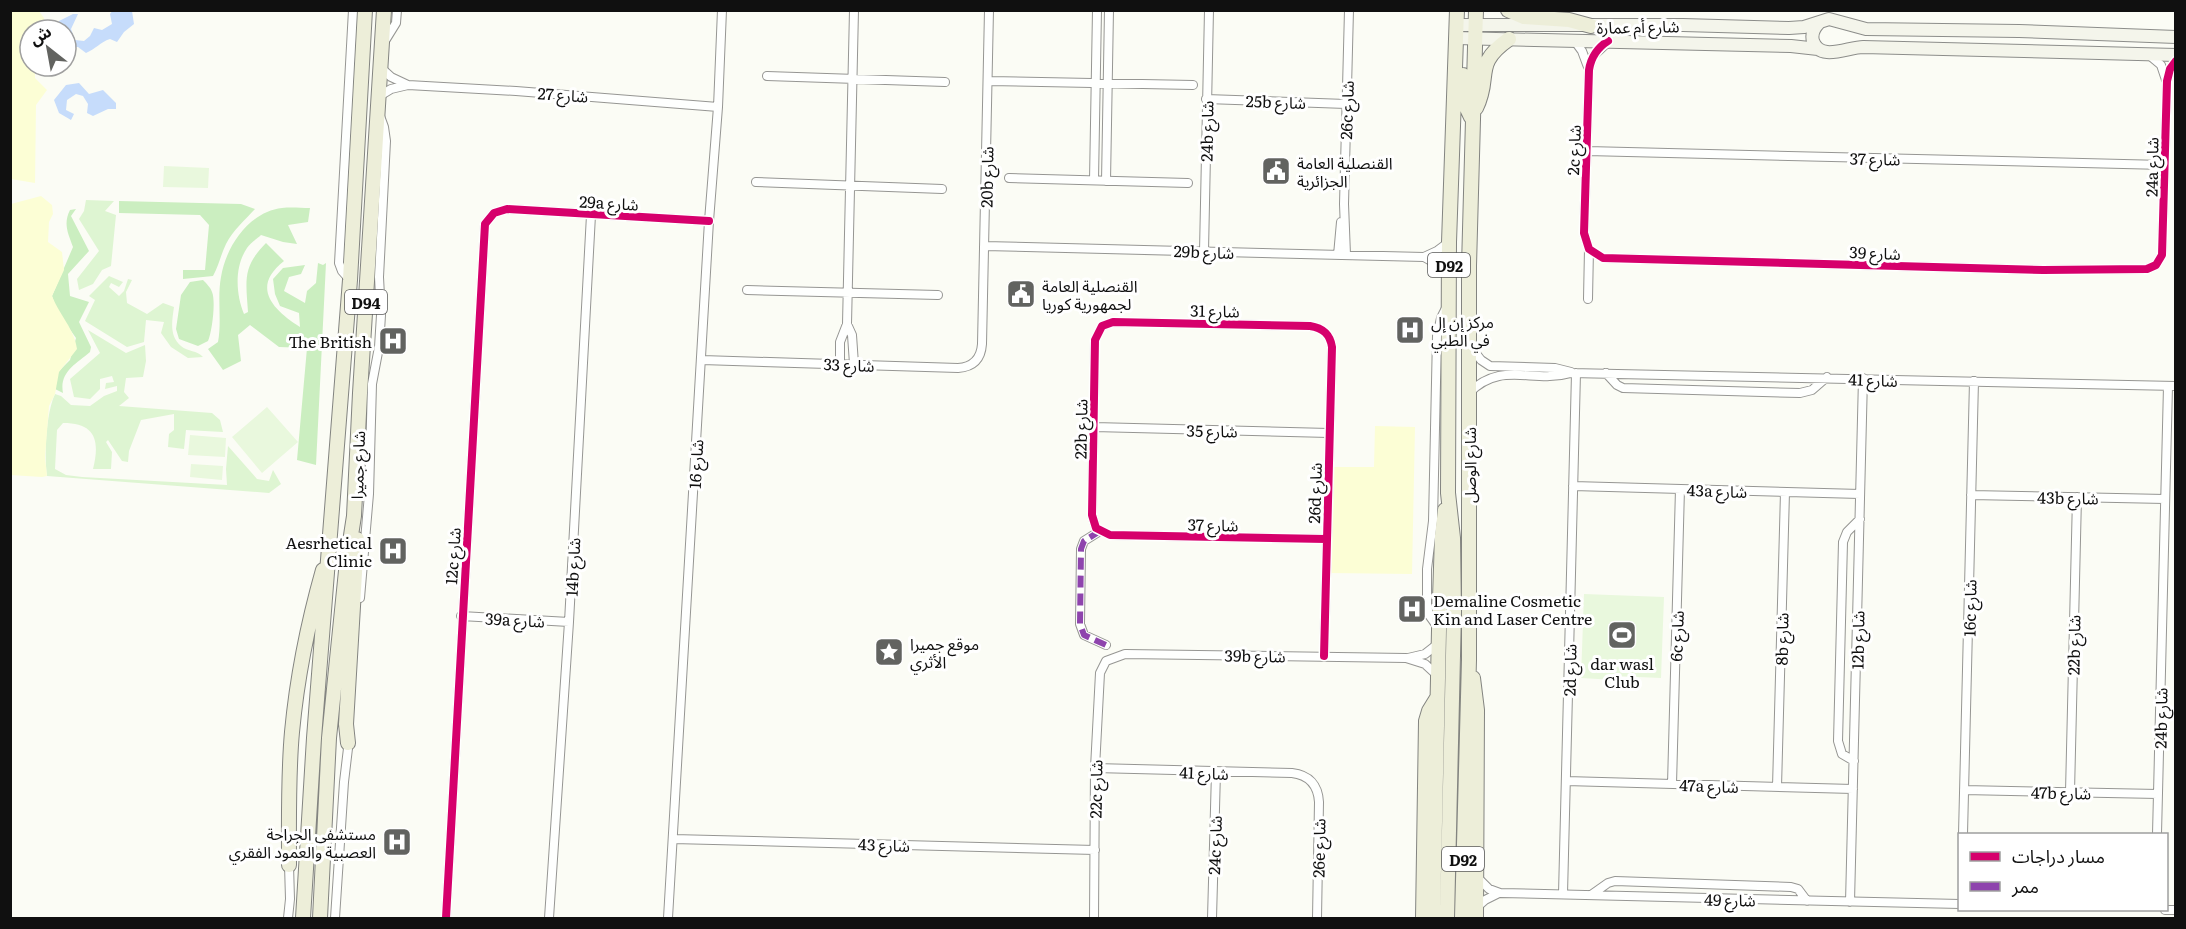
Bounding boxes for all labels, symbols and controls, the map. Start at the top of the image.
street label: شارع أم عمارة [1596,13,1680,41]
north arrow [18,18,78,78]
text: ش [24,18,55,50]
street label: شارع 27 [537,80,589,110]
street label: 26c شارع [1333,80,1361,140]
street label: 25b شارع [1245,88,1307,116]
street label: 24b شارع [1193,100,1221,162]
street label: 2c شارع [1560,124,1588,176]
street label: 24a شارع [2138,137,2166,197]
street label: 20b شارع [973,146,1001,208]
street label: شارع 37 [1849,146,1901,172]
place label: القنصلية العامة الجزائرية [1297,150,1392,192]
public building icon: القنصلية العامة الجزائرية [1260,155,1292,187]
street label: 29a شارع [579,188,639,218]
street label: 29b شارع [1173,238,1235,266]
street label: شارع 39 [1849,239,1901,267]
road number: D92 [1428,253,1470,277]
place label: القنصلية العامة لجمهورية كوريا [1042,273,1137,315]
public building icon: القنصلية العامة لجمهورية كوريا [1005,278,1037,310]
road number: D94 [345,290,387,314]
street label: شارع 31 [1190,298,1240,324]
place label: مركز إن إل في الطبي [1431,309,1494,353]
hospital icon: مركز إن إل في الطبي [1394,314,1426,346]
hospital icon: The British [377,325,409,357]
place label: The British [288,329,372,353]
street label: شارع 33 [823,351,875,379]
street label: شارع 41 [1848,366,1898,394]
street label: 22b شارع [1067,399,1095,459]
street label: شارع 35 [1186,418,1238,444]
street label: شارع الوصل [1457,427,1483,503]
street label: شارع جميرا [344,430,372,500]
street label: شارع 16 [682,439,710,489]
street label: 26d شارع [1301,462,1329,524]
street label: 43a شارع [1686,477,1748,505]
street label: 43b شارع [2037,484,2099,512]
street label: شارع 37 [1187,512,1239,538]
street label: 12c شارع [438,527,468,585]
place label: Aesrhetical Clinic [285,530,372,572]
hospital icon: Aesrhetical Clinic [377,535,409,567]
street label: 14b شارع [558,537,588,597]
street label: 16c شارع [1957,579,1983,637]
place label: Demaline Cosmetic Kin and Laser Centre [1433,588,1592,630]
hospital icon: Demaline Cosmetic Kin and Laser Centre [1396,593,1428,625]
street label: 39a شارع [484,605,546,635]
street label: 6c شارع [1663,610,1691,662]
street label: 12b شارع [1844,610,1872,670]
street label: 8b شارع [1769,612,1795,666]
street label: 22b شارع [2060,615,2088,675]
sports icon: dar wasl Club [1606,619,1638,651]
place label: موقع جميرا الأثري [910,631,979,675]
place icon: موقع جميرا الأثري [873,636,905,668]
street label: 39b شارع [1224,642,1286,670]
street label: 2d شارع [1557,644,1583,696]
place label: dar wasl Club [1590,651,1654,693]
street label: 24b شارع [2147,687,2175,749]
street label: 22c شارع [1082,759,1110,819]
street label: شارع 41 [1179,759,1229,787]
street label: 47a شارع [1679,772,1739,800]
street label: 47b شارع [2031,779,2091,807]
street label: 24c شارع [1201,815,1229,875]
street label: 26e شارع [1305,818,1333,878]
place label: مستشفى الجراحة العصبية والعمود الفقري [229,821,376,865]
hospital icon: مستشفى الجراحة العصبية والعمود الفقري [381,826,413,858]
street label: شارع 43 [858,831,910,859]
legend [1958,833,2168,911]
text: مسار دراجات [2012,842,2105,869]
road number: D92 [1442,847,1484,871]
text: ممر [2011,872,2039,899]
street label: شارع 49 [1704,887,1756,913]

